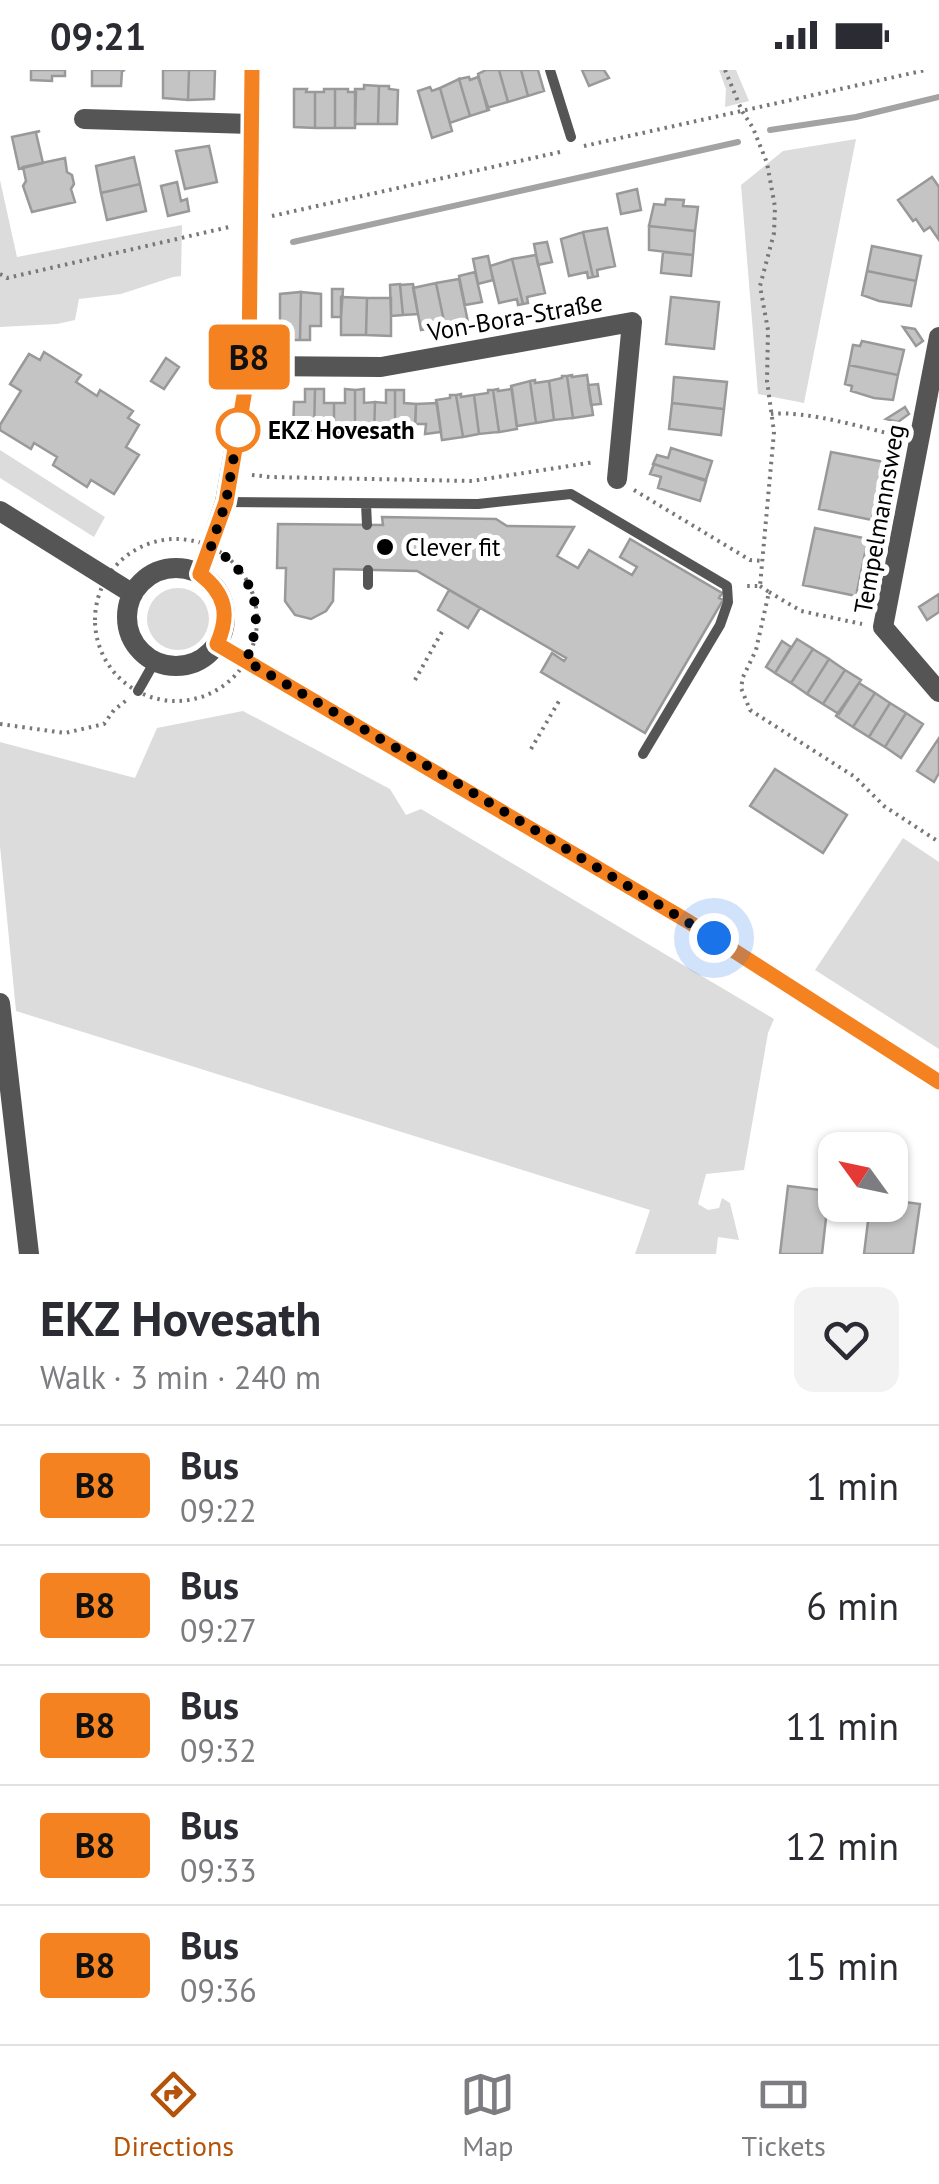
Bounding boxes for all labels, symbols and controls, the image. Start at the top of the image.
text: 09:21 [50,11,146,60]
street label: Von-Bora-Straße [424,286,605,348]
line badge: B8 [204,324,294,390]
text: B8 [229,334,269,380]
marker: EKZ Hovesath [217,409,259,451]
place label: EKZ Hovesath [268,414,415,446]
street label: Tempelmannsweg [847,422,911,616]
place label: Clever fit [405,531,501,563]
marker: Clever fit [374,536,396,558]
your location [689,913,739,963]
north arrow [818,1132,908,1222]
map controls [818,1132,908,1222]
text: EKZ Hovesath [40,1287,322,1349]
button: heart [794,1287,899,1392]
text: Walk · 3 min · 240 m [40,1356,321,1398]
text: Bus [180,1440,239,1489]
text: 1 min [806,1461,899,1510]
text: B8 [75,1462,115,1508]
text: 09:22 [180,1489,257,1531]
text: Bus [180,1560,239,1609]
text: 6 min [806,1581,899,1630]
text: B8 [75,1582,115,1628]
text: 09:27 [180,1609,257,1651]
text: Bus [180,1680,239,1729]
text: 11 min [786,1701,899,1750]
text: B8 [75,1702,115,1748]
text: 09:32 [180,1729,257,1771]
text: Bus [180,1800,239,1849]
text: 12 min [786,1821,899,1870]
text: B8 [75,1822,115,1868]
text: 09:33 [180,1849,257,1891]
text: Bus [180,1920,239,1969]
text: 15 min [786,1941,899,1990]
text: B8 [75,1942,115,1988]
text: 09:36 [180,1969,257,2011]
tab: Directions [113,2067,234,2164]
tab: Map [460,2067,515,2164]
tab: Tickets [742,2067,826,2164]

